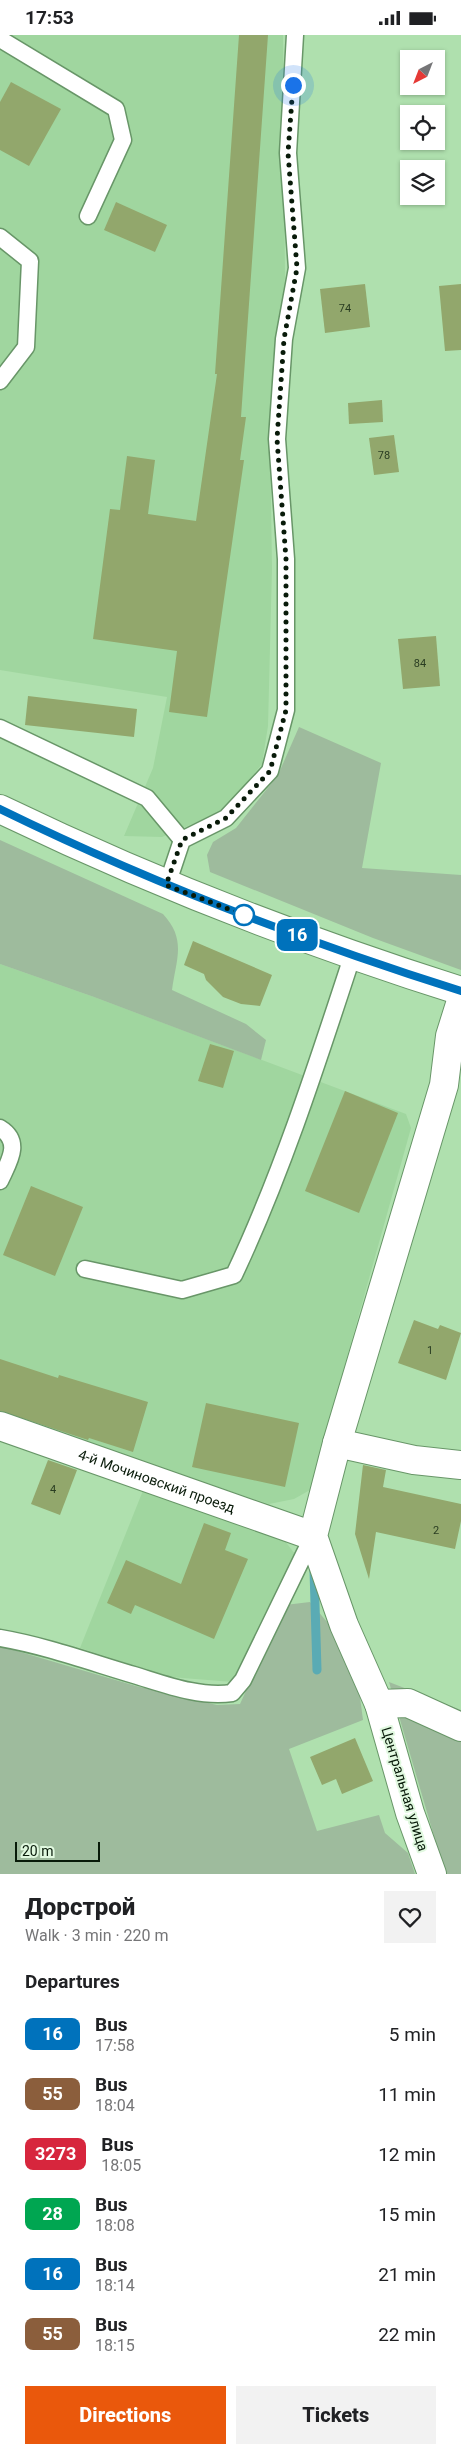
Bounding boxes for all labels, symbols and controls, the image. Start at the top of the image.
text: 17:53 [25,6,74,29]
north arrow [400,50,445,95]
map controls [400,50,445,205]
your location [281,73,306,98]
button: locate [400,105,445,150]
button: layers [400,160,445,205]
house number: 74 [339,302,351,315]
house number: 78 [378,449,390,462]
house number: 84 [414,657,426,670]
unlabelled marker [233,904,255,926]
line badge: 16 [274,919,320,951]
text: 16 [287,924,307,945]
house number: 1 [427,1344,433,1357]
street label: 4-й Мочиновский проезд [76,1446,238,1516]
house number: 4 [50,1483,56,1496]
house number: 2 [433,1524,439,1537]
street label: Центральная улица [379,1725,431,1853]
scale bar [15,1839,100,1862]
text: 20 m [22,1843,54,1859]
button: heart [384,1891,436,1943]
text: Дорстрой [25,1893,135,1921]
text: Walk · 3 min · 220 m [25,1926,169,1945]
text: Departures [25,1970,120,1993]
text: Bus [95,2013,128,2036]
text: 16 [42,2023,63,2044]
text: 5 min [389,2023,436,2046]
text: 17:58 [95,2036,135,2055]
text: Bus [95,2073,128,2096]
text: 55 [42,2083,63,2104]
text: 11 min [378,2083,436,2106]
text: 18:04 [95,2096,135,2115]
text: Bus [101,2133,134,2156]
text: 3273 [35,2143,76,2164]
text: 12 min [378,2143,436,2166]
text: 18:05 [101,2156,141,2175]
text: Bus [95,2193,128,2216]
text: 28 [42,2203,63,2224]
text: 15 min [378,2203,436,2226]
text: 18:08 [95,2216,135,2235]
text: Bus [95,2253,128,2276]
text: 16 [42,2263,63,2284]
text: 21 min [378,2263,436,2286]
text: 18:14 [95,2276,135,2295]
text: Bus [95,2313,128,2336]
text: 55 [42,2323,63,2344]
text: 22 min [378,2323,436,2346]
text: 18:15 [95,2336,135,2355]
button: Directions [25,2386,226,2444]
button: Tickets [236,2386,436,2444]

